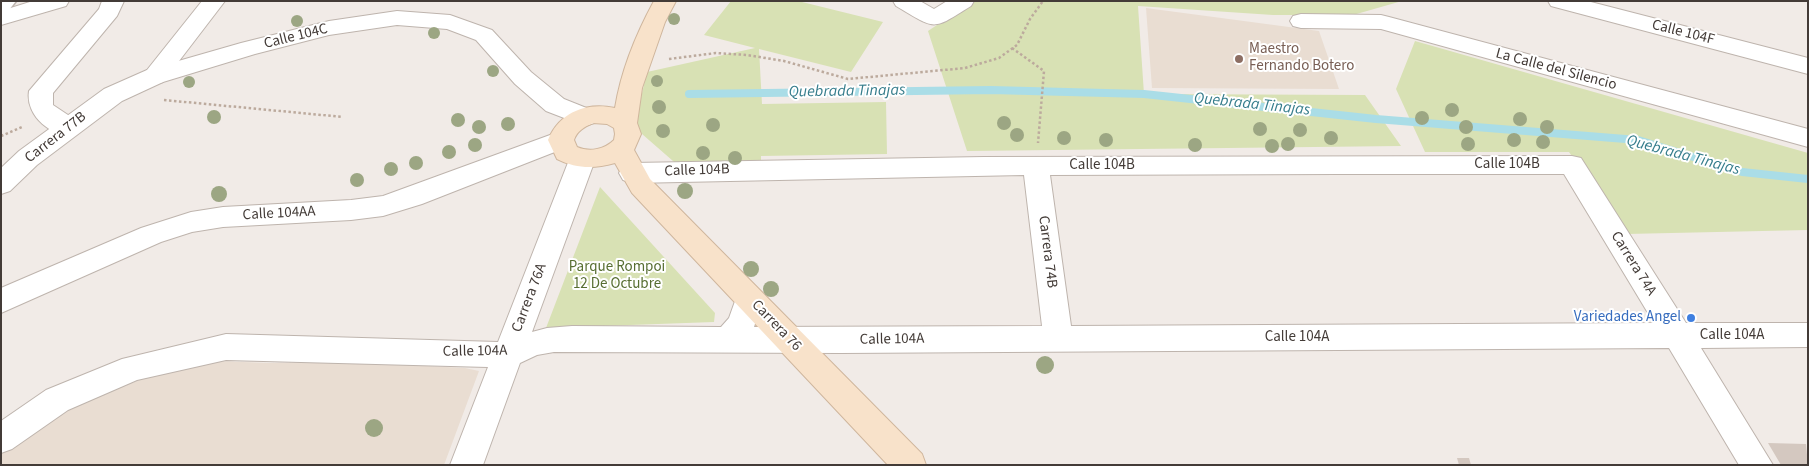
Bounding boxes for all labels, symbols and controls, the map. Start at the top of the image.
street label: Calle 104F [1650,17,1716,49]
street label: Calle 104C [262,20,330,54]
place label: Maestro Fernando Botero [1249,41,1354,76]
street label: La Calle del Silencio [1494,45,1618,95]
marker: Maestro Fernando Botero [1233,53,1245,65]
water label: Quebrada Tinajas [788,81,906,103]
water label: Quebrada Tinajas [1193,89,1311,121]
street label: Carrera 77B [22,108,90,168]
water label: Quebrada Tinajas [1624,132,1742,180]
street label: Calle 104B [1474,156,1540,174]
street label: Calle 104B [1069,157,1135,175]
street label: Calle 104B [664,161,730,181]
street label: Calle 104AA [242,203,316,225]
street label: Carrera 74B [1034,215,1060,289]
street label: Carrera 74A [1606,229,1660,299]
park label: Parque Rompoi 12 De Octubre [569,259,665,294]
street label: Carrera 76A [509,261,551,335]
street label: Carrera 76 [747,297,805,355]
place label: Variedades Angel [1574,309,1681,327]
marker: Variedades Angel [1685,312,1697,324]
street label: Calle 104A [1700,327,1764,345]
street label: Calle 104A [1265,329,1329,347]
street label: Calle 104A [859,330,925,350]
street label: Calle 104A [442,342,508,362]

